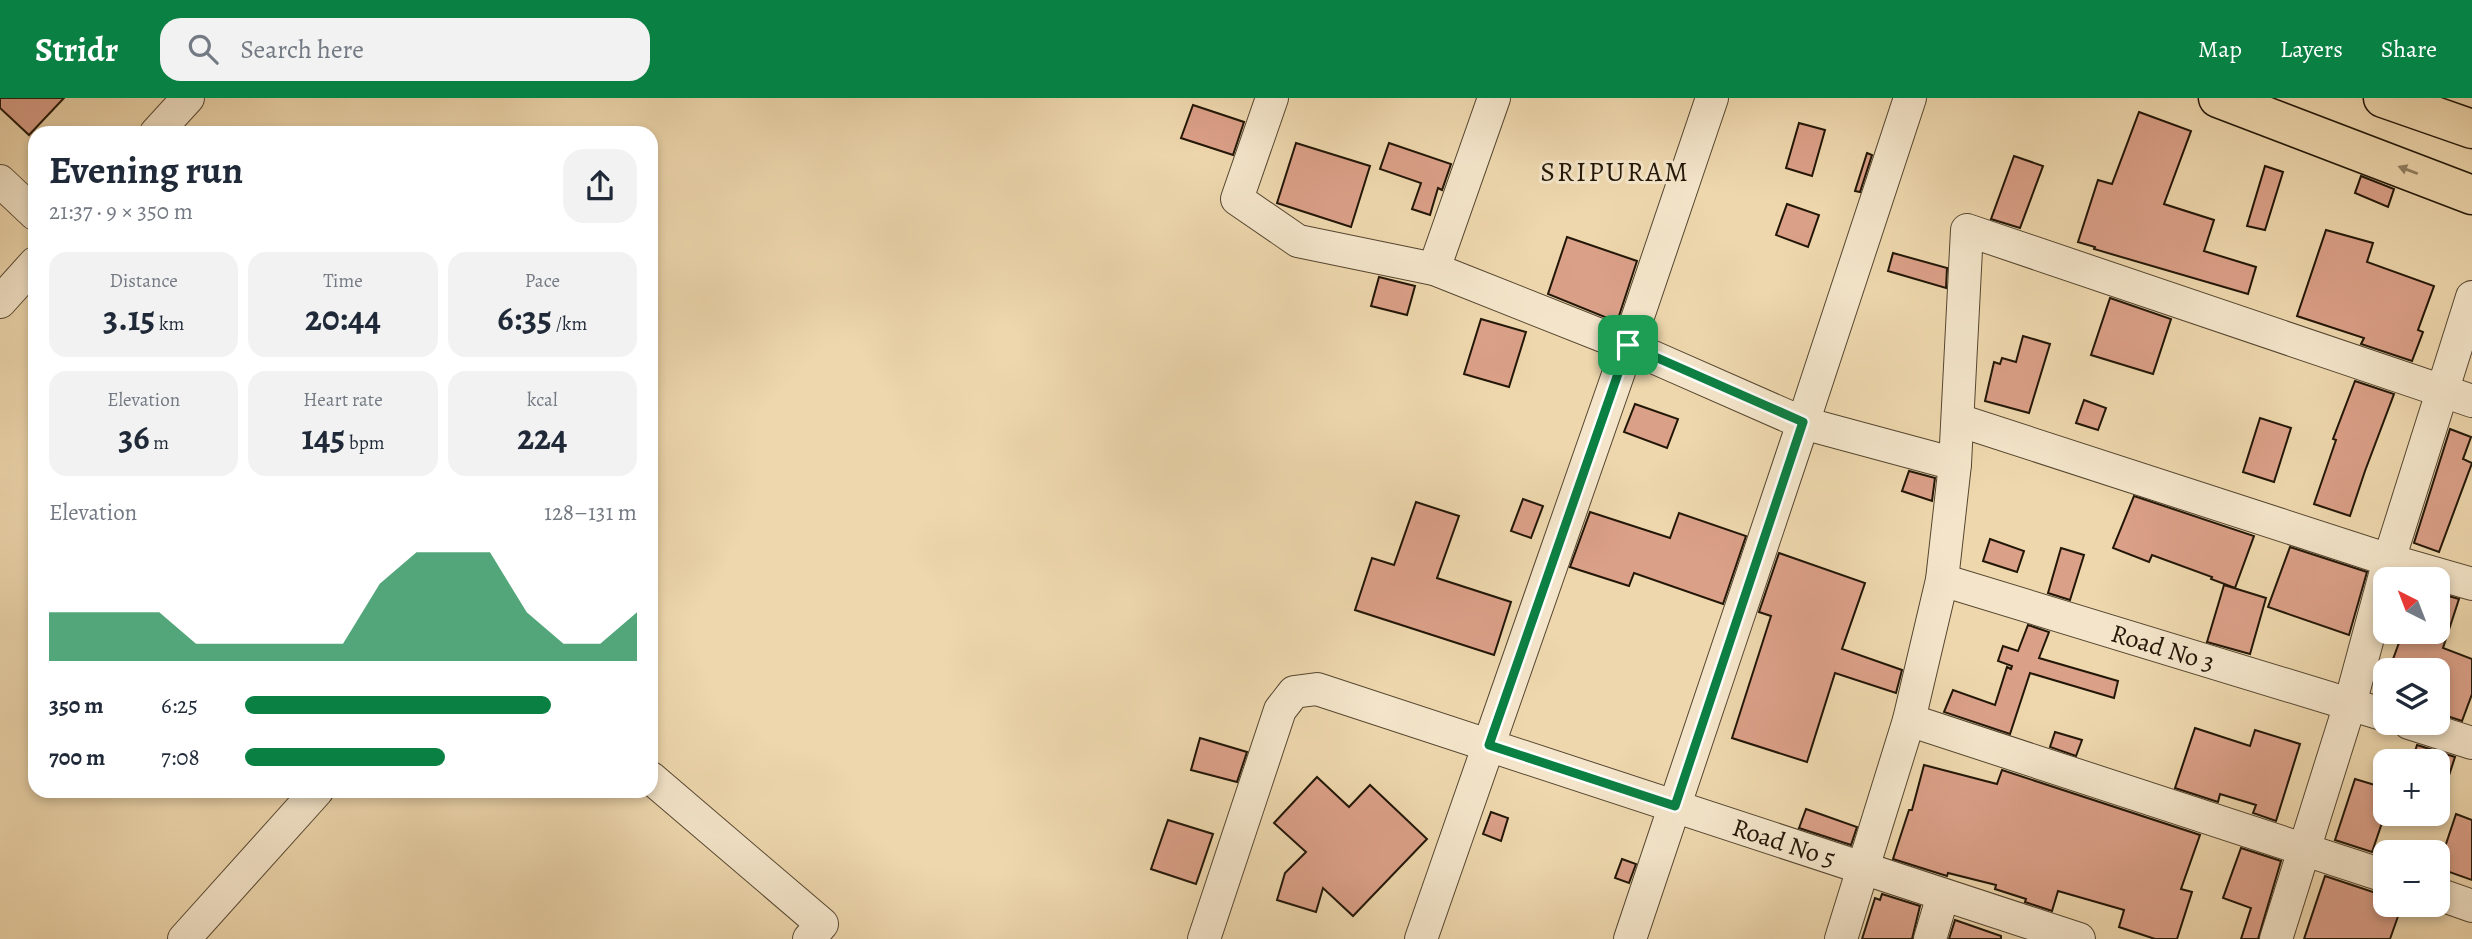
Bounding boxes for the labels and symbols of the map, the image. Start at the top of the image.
district label: SRIPURAM [1540,153,1690,191]
one-way arrow [2398,165,2419,176]
pin [1598,315,1658,375]
north arrow [2373,567,2450,644]
street label: Road No 3 [2107,615,2219,680]
street label: Road No 5 [1728,809,1840,876]

